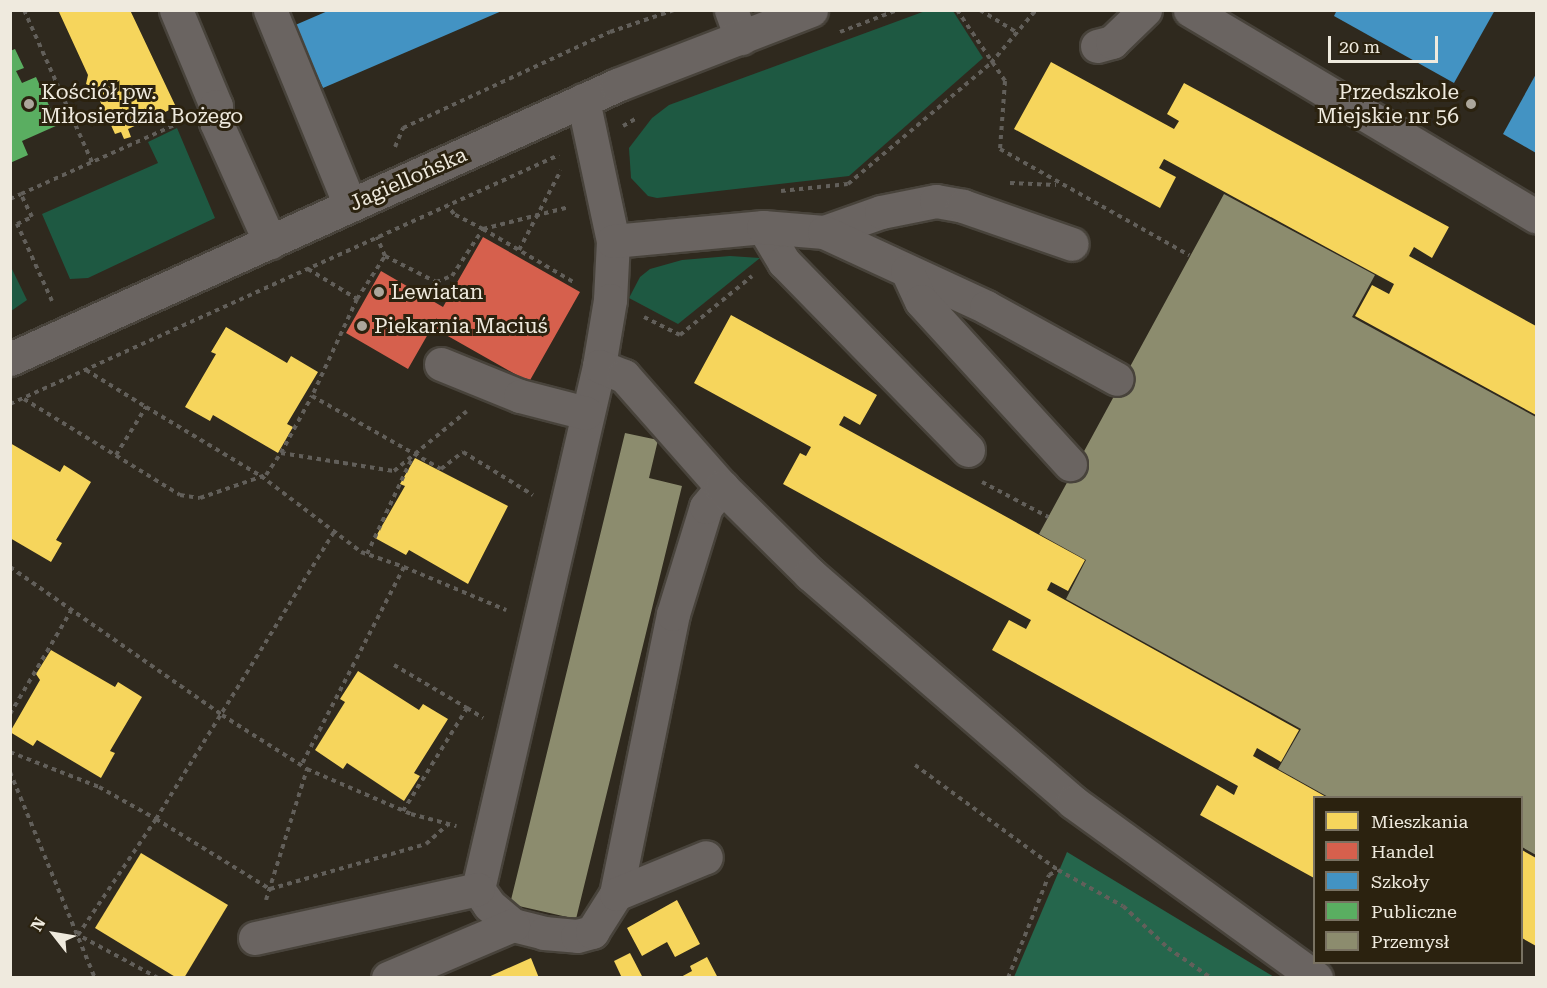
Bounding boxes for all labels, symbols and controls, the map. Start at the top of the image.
scale bar [1331,24,1440,62]
text: 20 m [1339,36,1380,57]
place label: Kościół pw. Miłosierdzia Bożego [41,79,243,129]
place label: Przedszkole Miejskie nr 56 [1317,79,1459,129]
marker: Kościół pw. Miłosierdzia Bożego [22,97,36,111]
marker: Przedszkole Miejskie nr 56 [1464,97,1478,111]
street label: Jagiellońska [345,142,471,216]
place label: Lewiatan [391,279,483,305]
marker: Lewiatan [372,285,386,299]
place label: Piekarnia Maciuś [374,313,548,339]
marker: Piekarnia Maciuś [355,319,369,333]
legend [1313,796,1523,964]
text: Mieszkania [1371,811,1468,832]
text: Handel [1371,841,1434,862]
text: Szkoły [1371,871,1430,892]
text: Publiczne [1371,901,1457,922]
north arrow [24,904,84,964]
text: N [27,914,49,935]
text: Przemysł [1371,931,1449,952]

